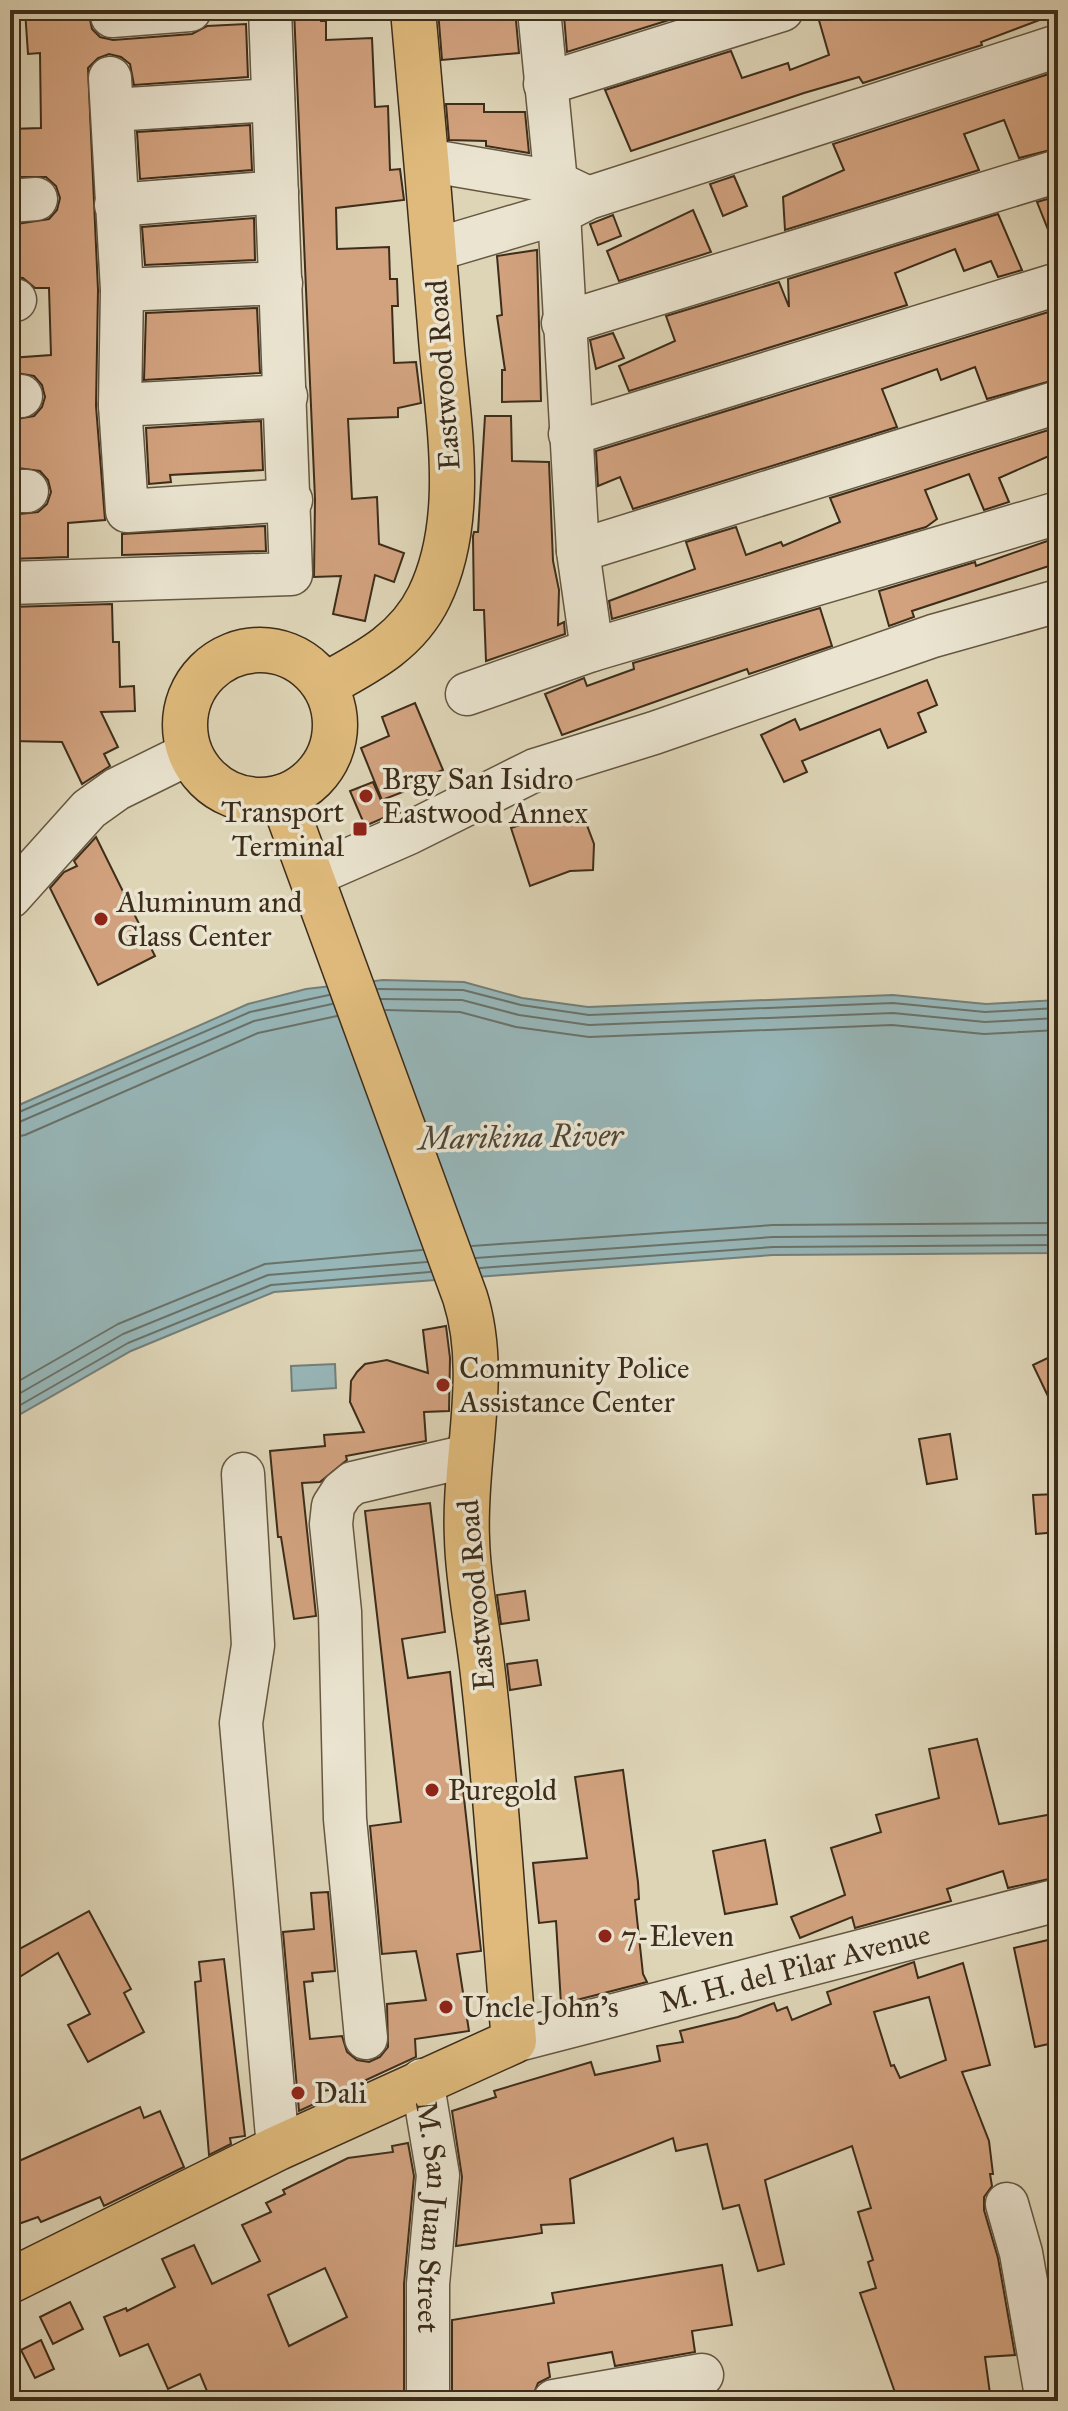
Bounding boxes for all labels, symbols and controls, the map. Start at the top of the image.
street label: Eastwood Road [418,278,468,472]
place label: Brgy San Isidro Eastwood Annex [382,761,588,831]
marker: Brgy San Isidro Eastwood Annex [357,787,375,805]
place label: Transport Terminal [221,794,345,864]
marker: Transport Terminal [351,820,369,838]
place label: Aluminum and Glass Center [115,884,302,954]
marker: Aluminum and Glass Center [92,910,110,928]
water label: Marikina River [415,1116,625,1158]
place label: Community Police Assistance Center [457,1350,689,1420]
marker: Community Police Assistance Center [434,1376,452,1394]
street label: Eastwood Road [450,1498,502,1692]
place label: Puregold [448,1772,557,1808]
marker: Puregold [423,1781,441,1799]
street label: M. H. del Pilar Avenue [655,1916,934,2021]
place label: 7-Eleven [621,1918,734,1954]
marker: 7-Eleven [596,1927,614,1945]
place label: Uncle John's [462,1989,619,2025]
marker: Uncle John's [437,1998,455,2016]
place label: Dali [314,2075,367,2111]
marker: Dali [289,2084,307,2102]
street label: M. San Juan Street [408,2098,456,2333]

